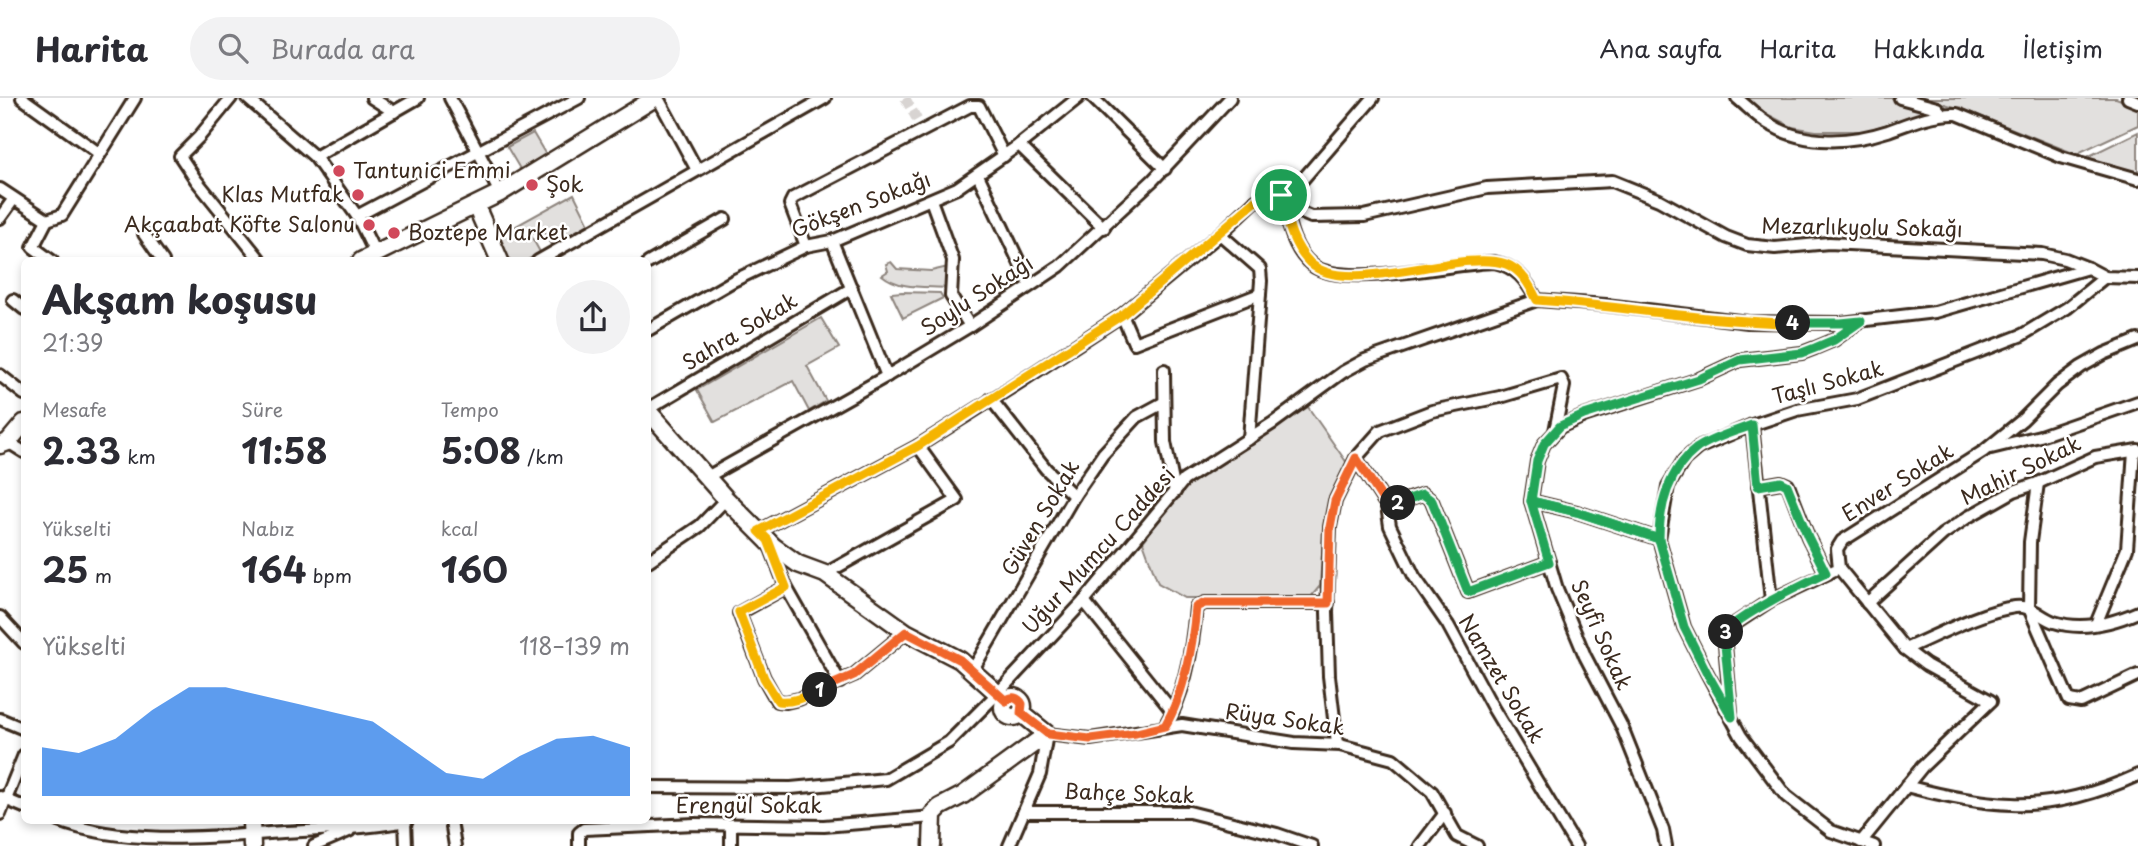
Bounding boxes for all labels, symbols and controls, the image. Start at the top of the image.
search box [190,17,680,80]
text: Harita [35,23,148,73]
icon: search [214,29,252,67]
text: Burada ara [270,29,415,68]
text: Ana sayfa [1600,30,1721,66]
text: Harita [1759,30,1836,66]
text: Hakkında [1874,30,1984,66]
text: İletişim [2022,30,2103,66]
place label: Tantunici Emmi [353,153,511,185]
street label: Gökşen Sokağı [786,162,935,244]
marker: Tantunici Emmi [331,163,347,179]
pin [1251,165,1311,225]
place label: Şok [546,167,584,199]
icon: arrive [1262,176,1300,214]
place label: Klas Mutfak [222,177,344,209]
marker: Şok [524,177,540,193]
marker: Klas Mutfak [350,187,366,203]
place label: Akçaabat Köfte Salonu [124,207,355,239]
street label: Mezarlıkyolu Sokağı [1761,208,1963,244]
place label: Boztepe Market [408,215,568,247]
marker: Akçaabat Köfte Salonu [361,217,377,233]
marker: Boztepe Market [386,225,402,241]
street label: Soylu Sokağı [913,246,1039,343]
text: Akşam koşusu [42,270,317,327]
button: share [556,280,630,354]
street label: Sahra Sokak [675,283,803,377]
pin: 4 [1776,306,1811,341]
text: 4 [1786,308,1799,336]
text: 21:39 [42,325,103,360]
street label: Taşlı Sokak [1768,351,1887,411]
text: Mesafe [42,395,107,423]
text: Süre [241,395,283,423]
text: Tempo [441,395,499,423]
text: 2.33 [42,423,121,476]
text: 11:58 [241,423,328,476]
text: 5:08 [441,423,521,476]
street label: Mahir Sokak [1955,426,2086,512]
street label: Enver Sokak [1835,434,1959,528]
text: km [121,442,156,470]
text: /km [521,442,564,470]
street label: Güven Sokak [992,453,1087,581]
street label: Uğur Mumcu Caddesi [1013,459,1182,641]
pin: 2 [1380,486,1416,520]
text: 2 [1391,488,1404,516]
text: Yükselti [42,514,111,542]
text: Nabız [241,514,294,542]
text: kcal [441,514,479,542]
text: 25 [42,542,89,595]
text: 164 [241,542,307,595]
text: 160 [441,542,508,595]
text: m [89,561,112,589]
text: bpm [307,561,352,589]
street label: Seyfi Sokak [1564,574,1641,695]
street label: Namzet Sokak [1451,607,1554,749]
pin: 3 [1708,614,1744,650]
text: 3 [1719,617,1732,645]
text: Yükselti [42,628,126,663]
text: 118–139 m [519,628,630,663]
pin: 1 [802,672,838,708]
text: 1 [815,675,824,703]
street label: Rüya Sokak [1223,694,1347,742]
street label: Bahçe Sokak [1063,774,1195,810]
street label: Erengül Sokak [676,788,822,820]

